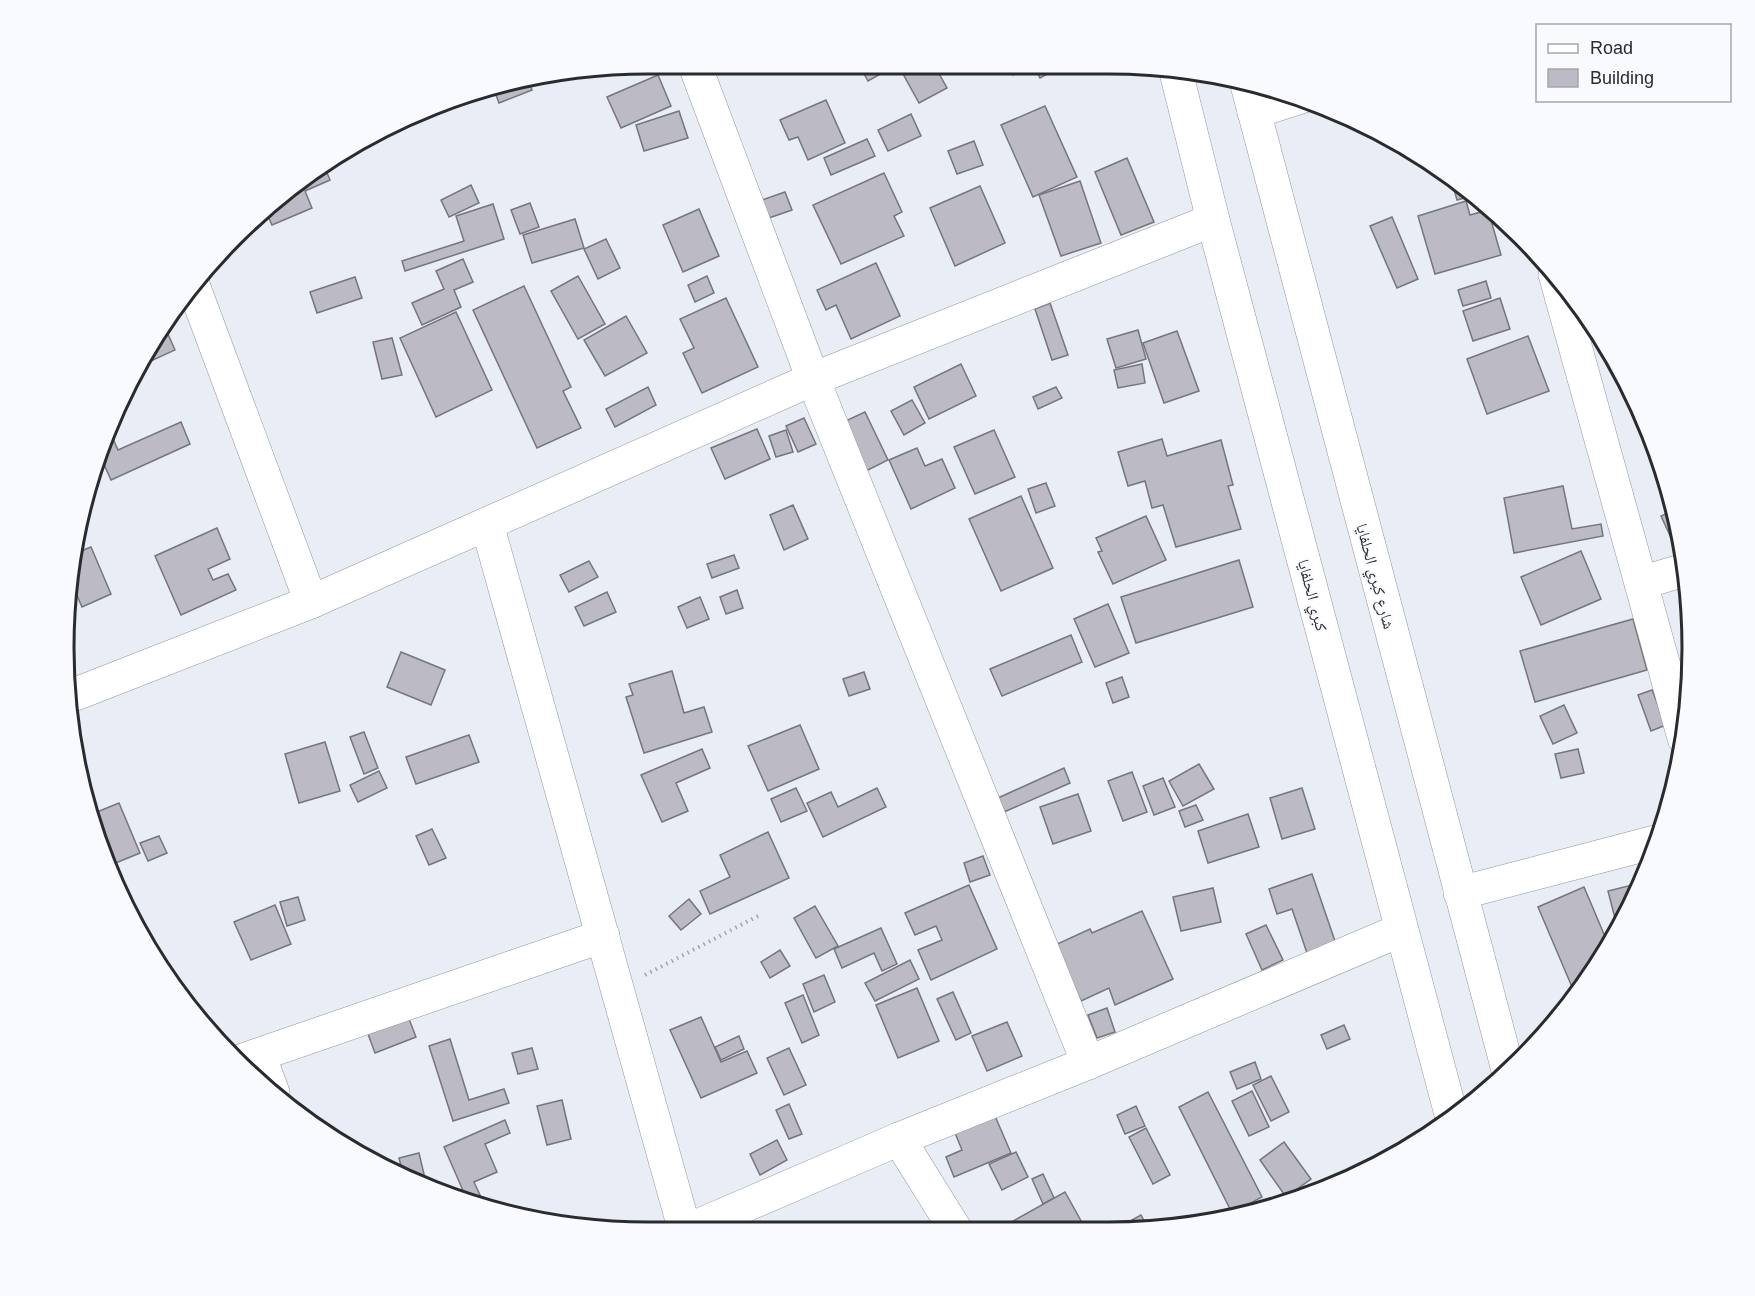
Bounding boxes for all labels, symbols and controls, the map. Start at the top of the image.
legend [1536,24,1731,102]
text: Road [1590,38,1633,58]
text: Building [1590,68,1654,88]
street label: شارع كبري الحلفايا [1349,522,1398,632]
street label: كبري الحلفايا [1291,557,1330,634]

